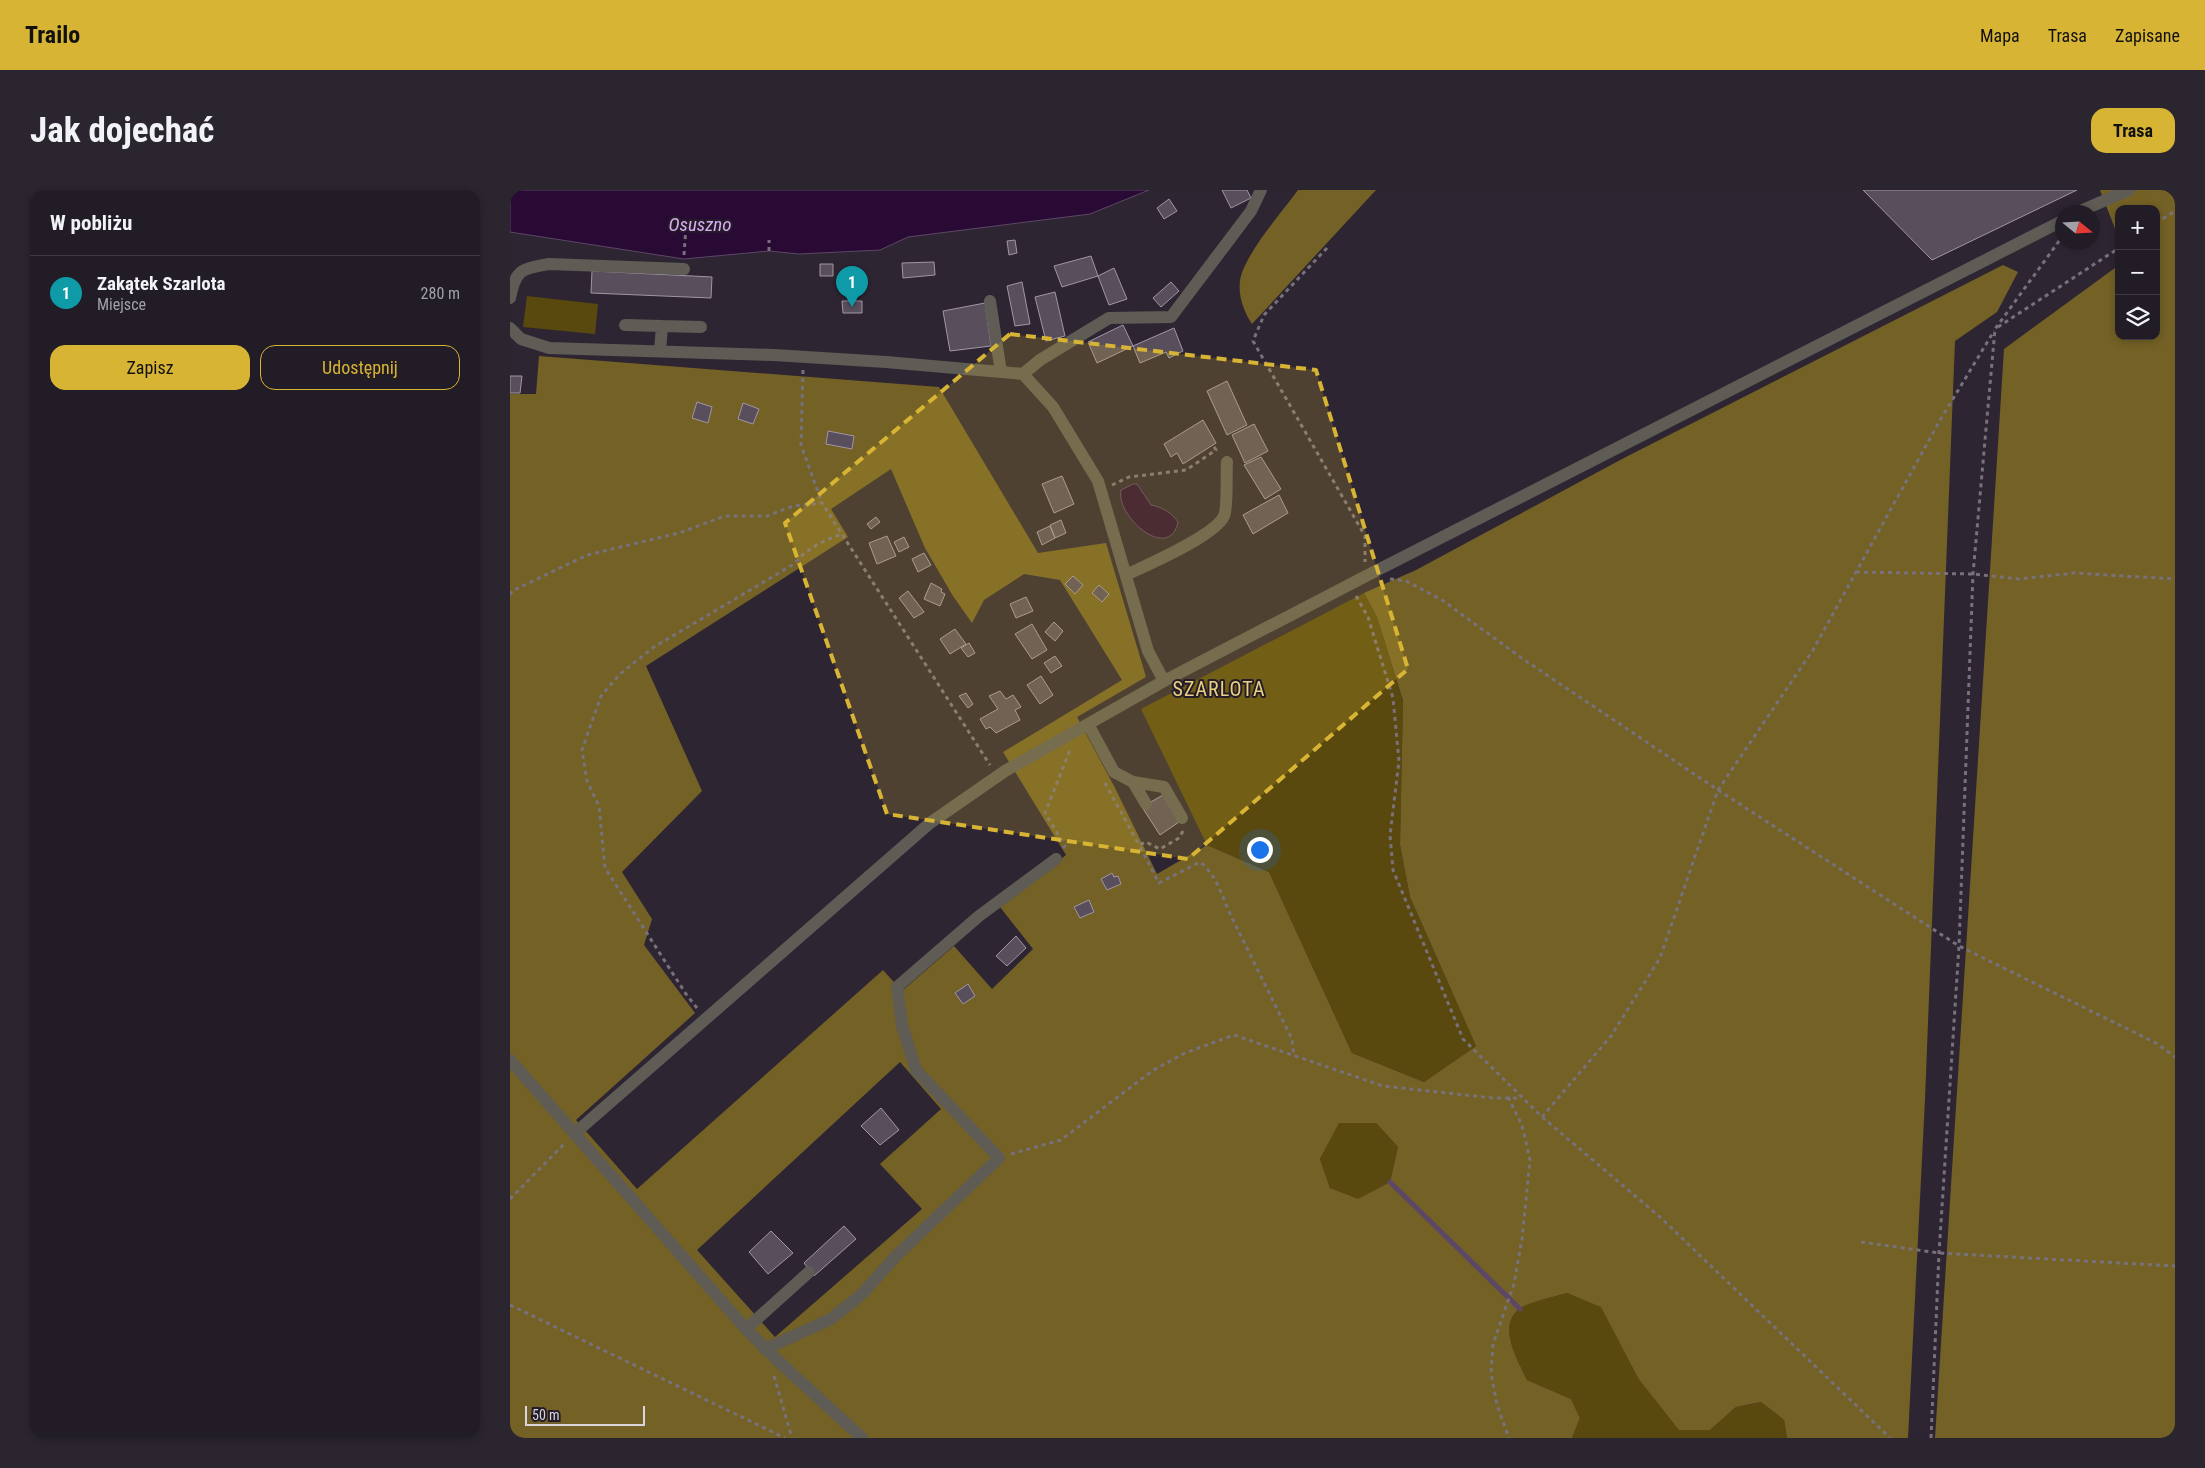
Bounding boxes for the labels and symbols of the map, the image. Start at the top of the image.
north arrow [2055,205,2100,250]
water label: Osuszno [668,213,732,236]
pin: 1 [836,266,868,307]
district label: SZARLOTA [1173,677,1265,701]
your location [1247,837,1273,863]
scale bar [525,1403,645,1426]

